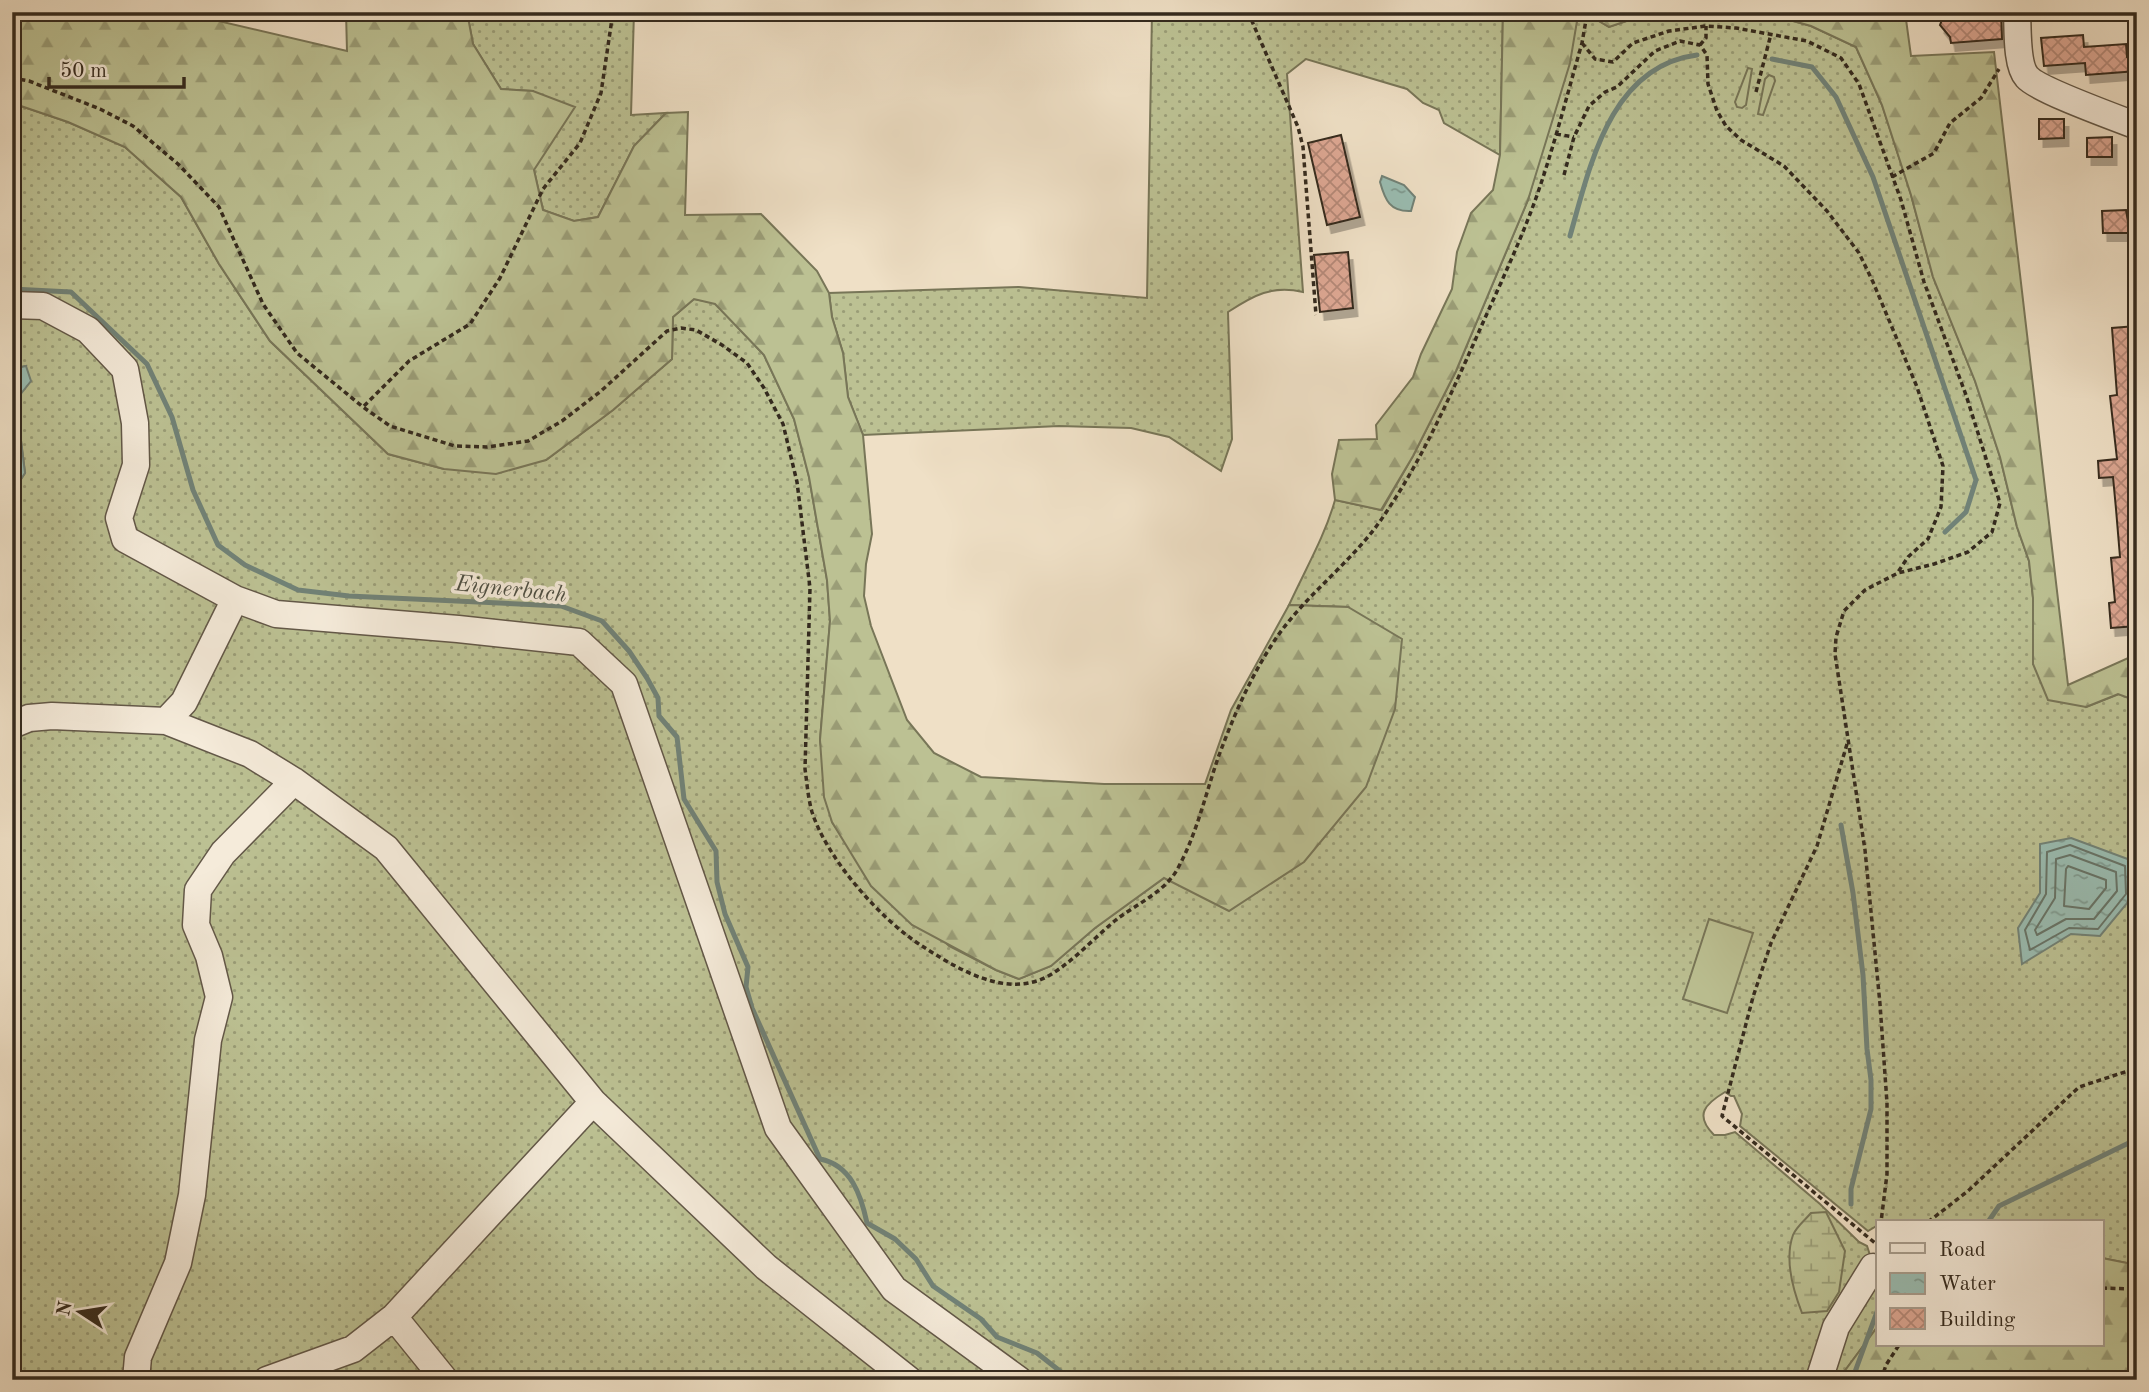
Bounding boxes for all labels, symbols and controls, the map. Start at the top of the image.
scale bar [49,46,184,90]
text: 50 m [60,61,107,82]
water label: Eignerbach [453,572,568,608]
legend [1876,1220,2104,1346]
text: Road [1939,1240,1986,1261]
text: Water [1939,1274,1996,1295]
north arrow [46,1276,116,1346]
text: N [55,1299,77,1318]
text: Building [1939,1310,2016,1331]

